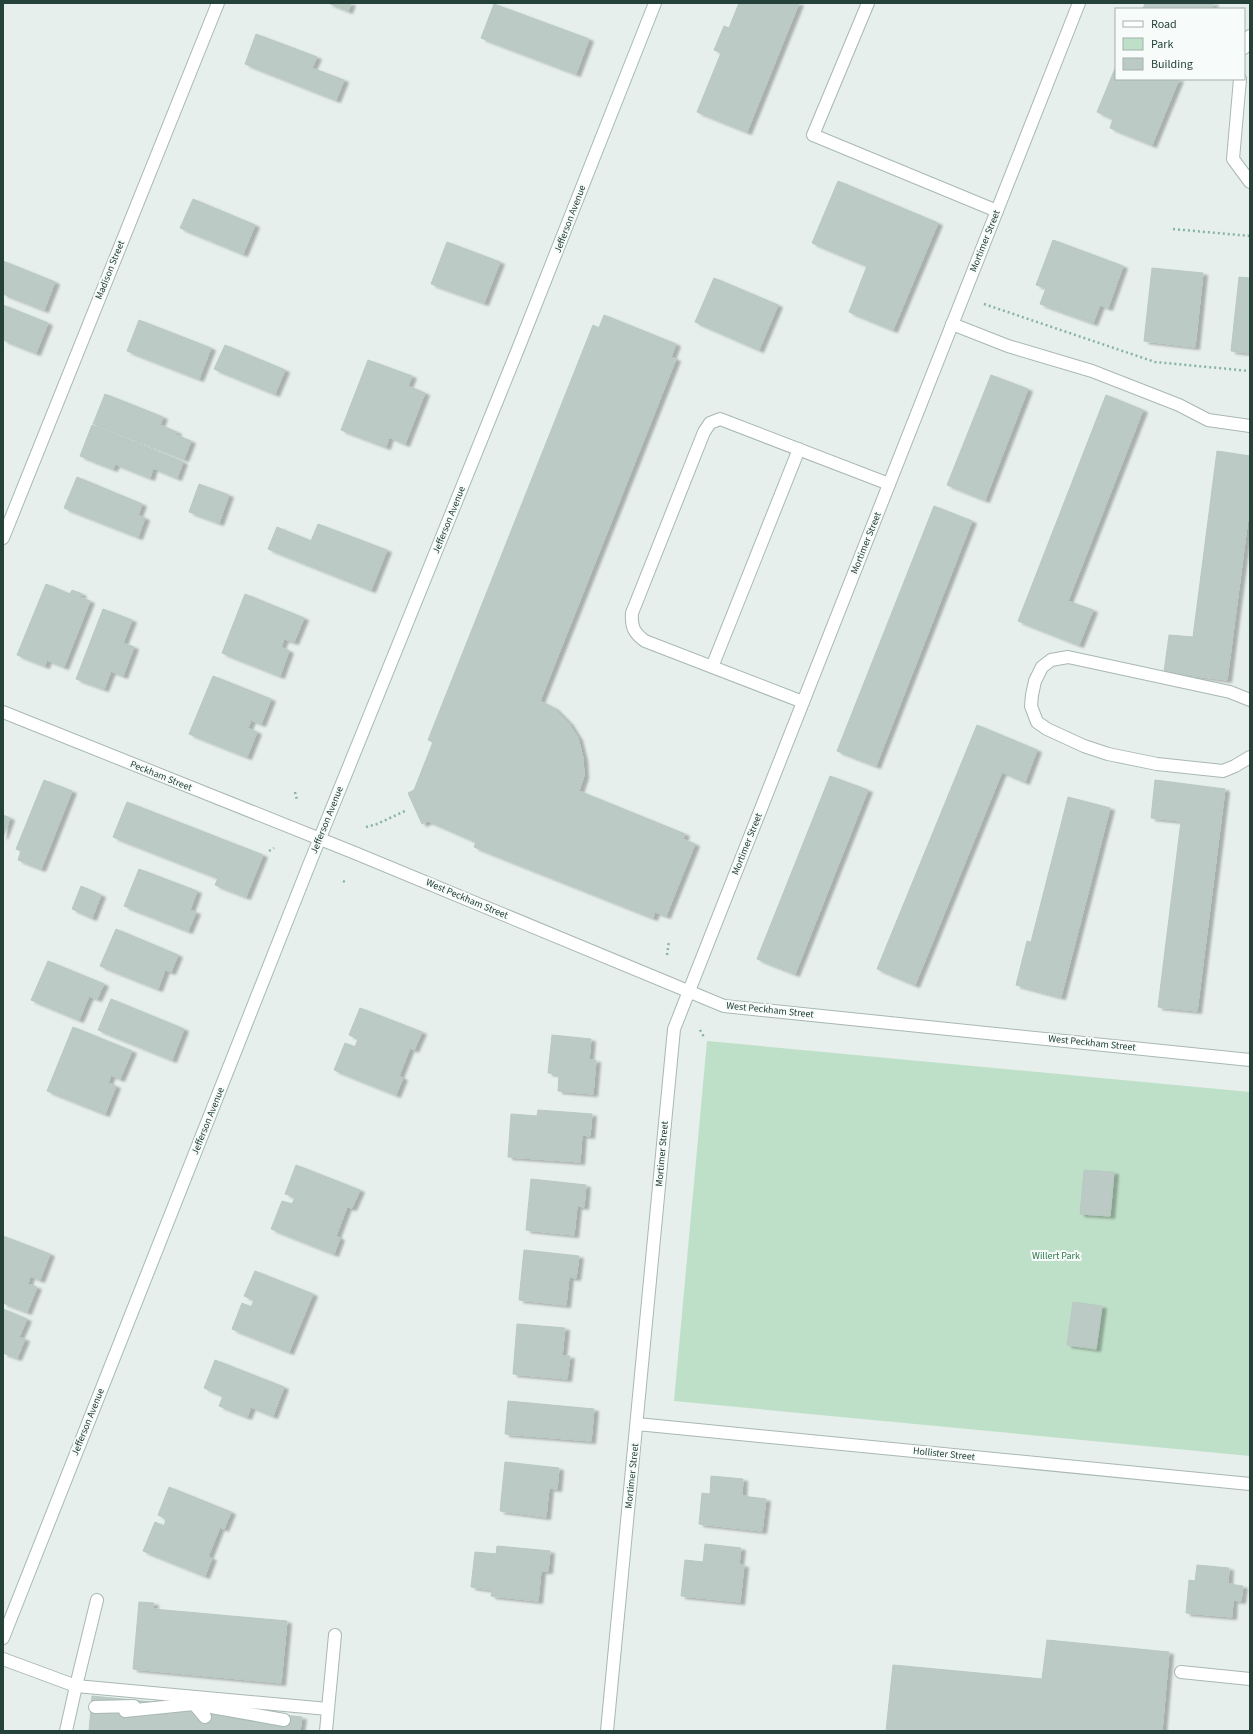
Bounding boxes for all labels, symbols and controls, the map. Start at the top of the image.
legend [1115,8,1245,80]
text: Road [1151,16,1177,33]
text: Park [1151,36,1173,53]
text: Building [1151,56,1193,73]
street label: Jefferson Avenue [551,183,589,255]
street label: Mortimer Street [966,207,1004,274]
street label: Madison Street [92,238,128,302]
street label: Jefferson Avenue [429,484,469,556]
street label: Mortimer Street [847,509,885,576]
street label: Peckham Street [128,757,195,795]
street label: Jefferson Avenue [307,784,347,856]
street label: Mortimer Street [728,810,766,877]
street label: West Peckham Street [424,875,511,923]
street label: West Peckham Street [726,998,815,1022]
street label: West Peckham Street [1048,1031,1137,1055]
street label: Jefferson Avenue [188,1085,228,1157]
street label: Mortimer Street [652,1120,672,1187]
park label: Willert Park [1032,1249,1080,1263]
street label: Jefferson Avenue [68,1386,108,1458]
street label: Mortimer Street [622,1442,642,1509]
street label: Hollister Street [912,1444,976,1464]

